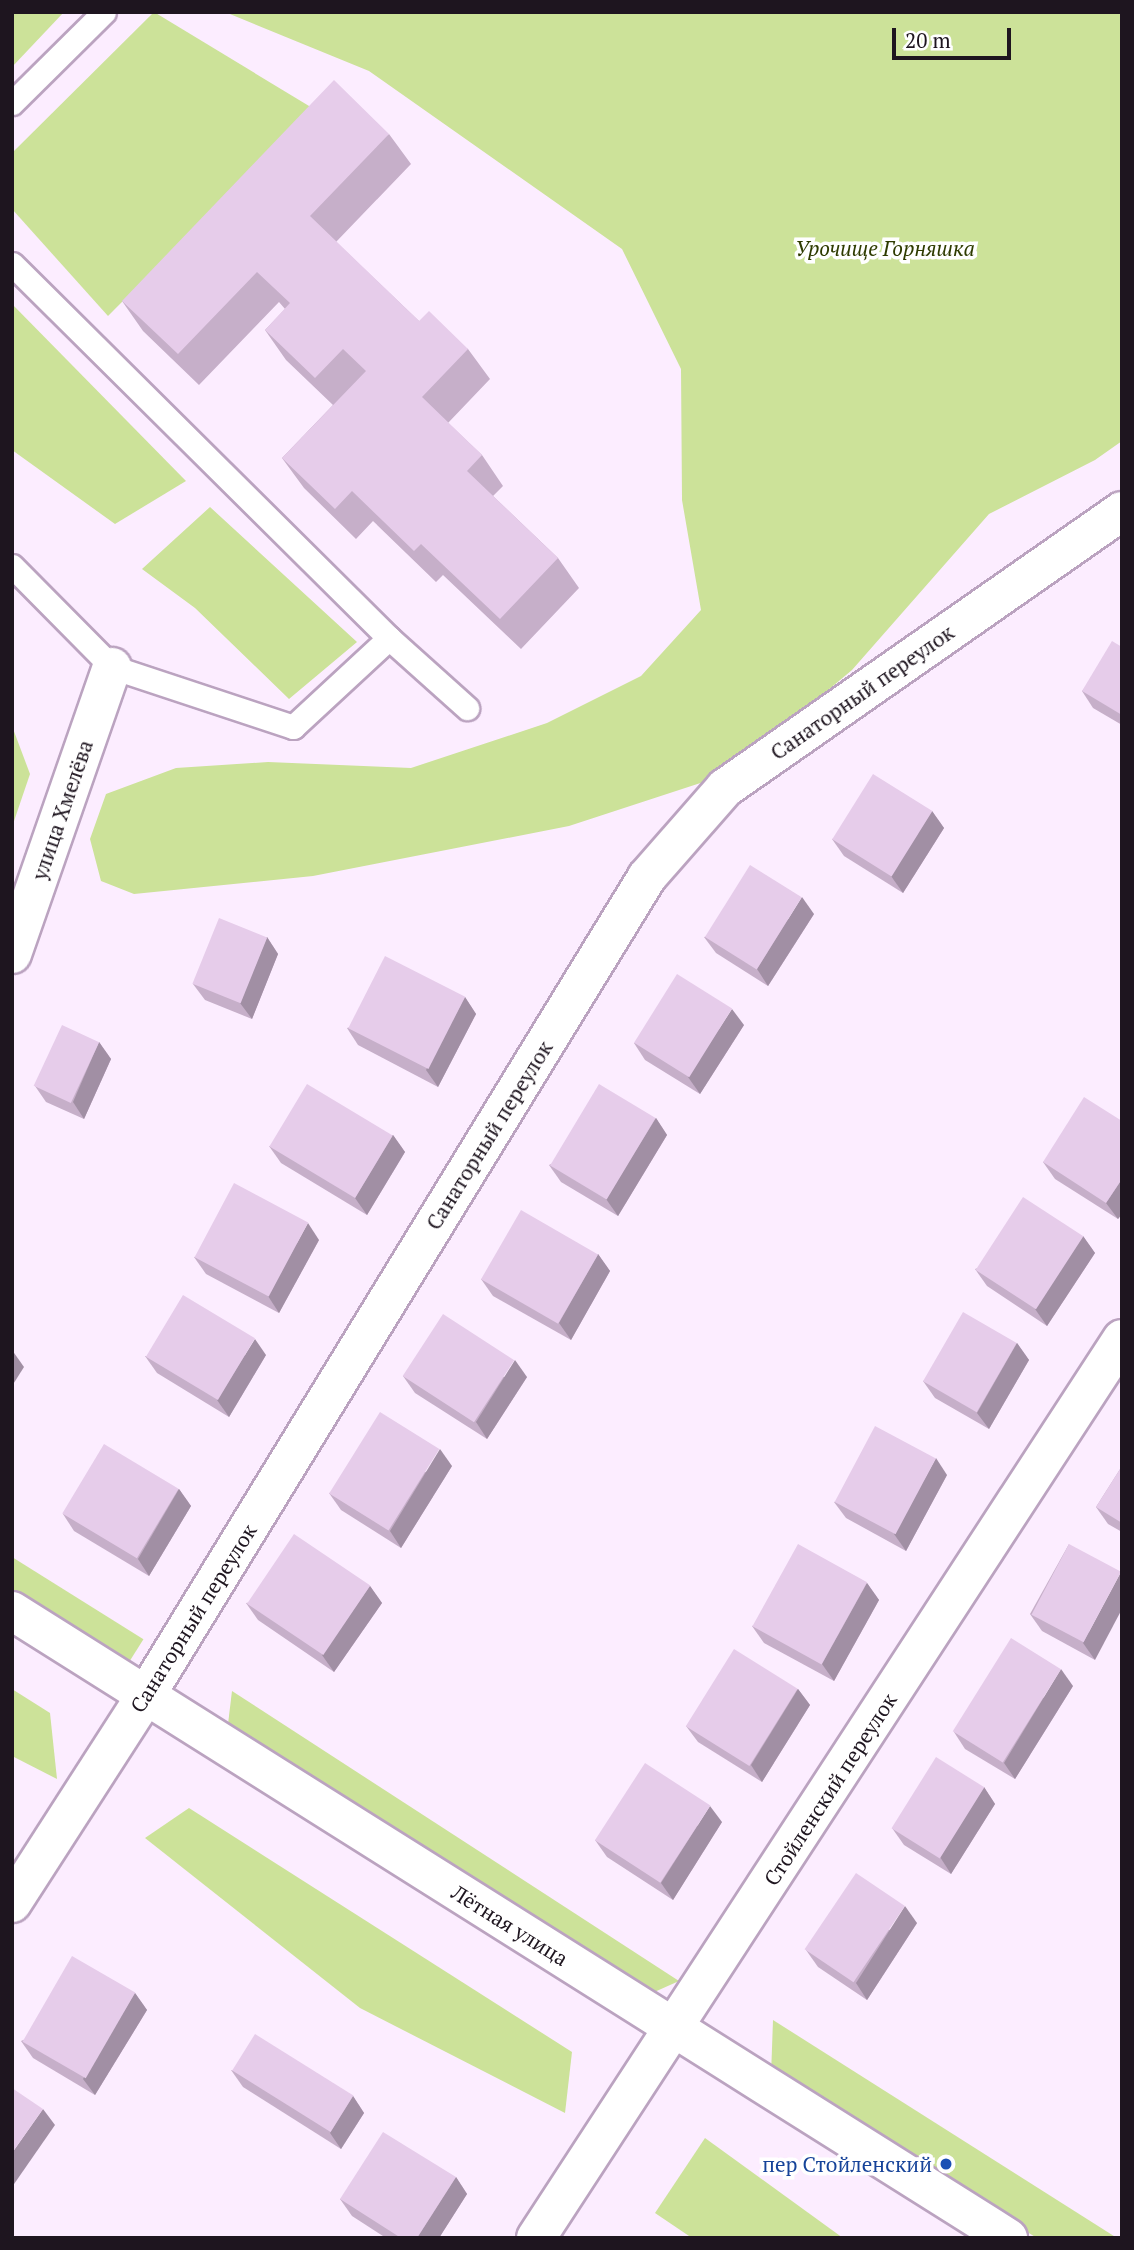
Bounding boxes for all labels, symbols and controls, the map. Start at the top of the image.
scale bar [896,14,1015,58]
text: 20 m [905,26,951,54]
park label: Урочище Горняшка [795,235,975,261]
street label: Санаторный переулок [766,619,958,765]
street label: улица Хмелёва [26,737,98,883]
street label: Санаторный переулок [421,1036,557,1234]
street label: Санаторный переулок [125,1519,261,1717]
street label: Стойленский переулок [758,1688,902,1890]
street label: Лётная улица [447,1879,573,1971]
place label: пер Стойленский [762,2151,932,2177]
marker: пер Стойленский [938,2156,954,2172]

